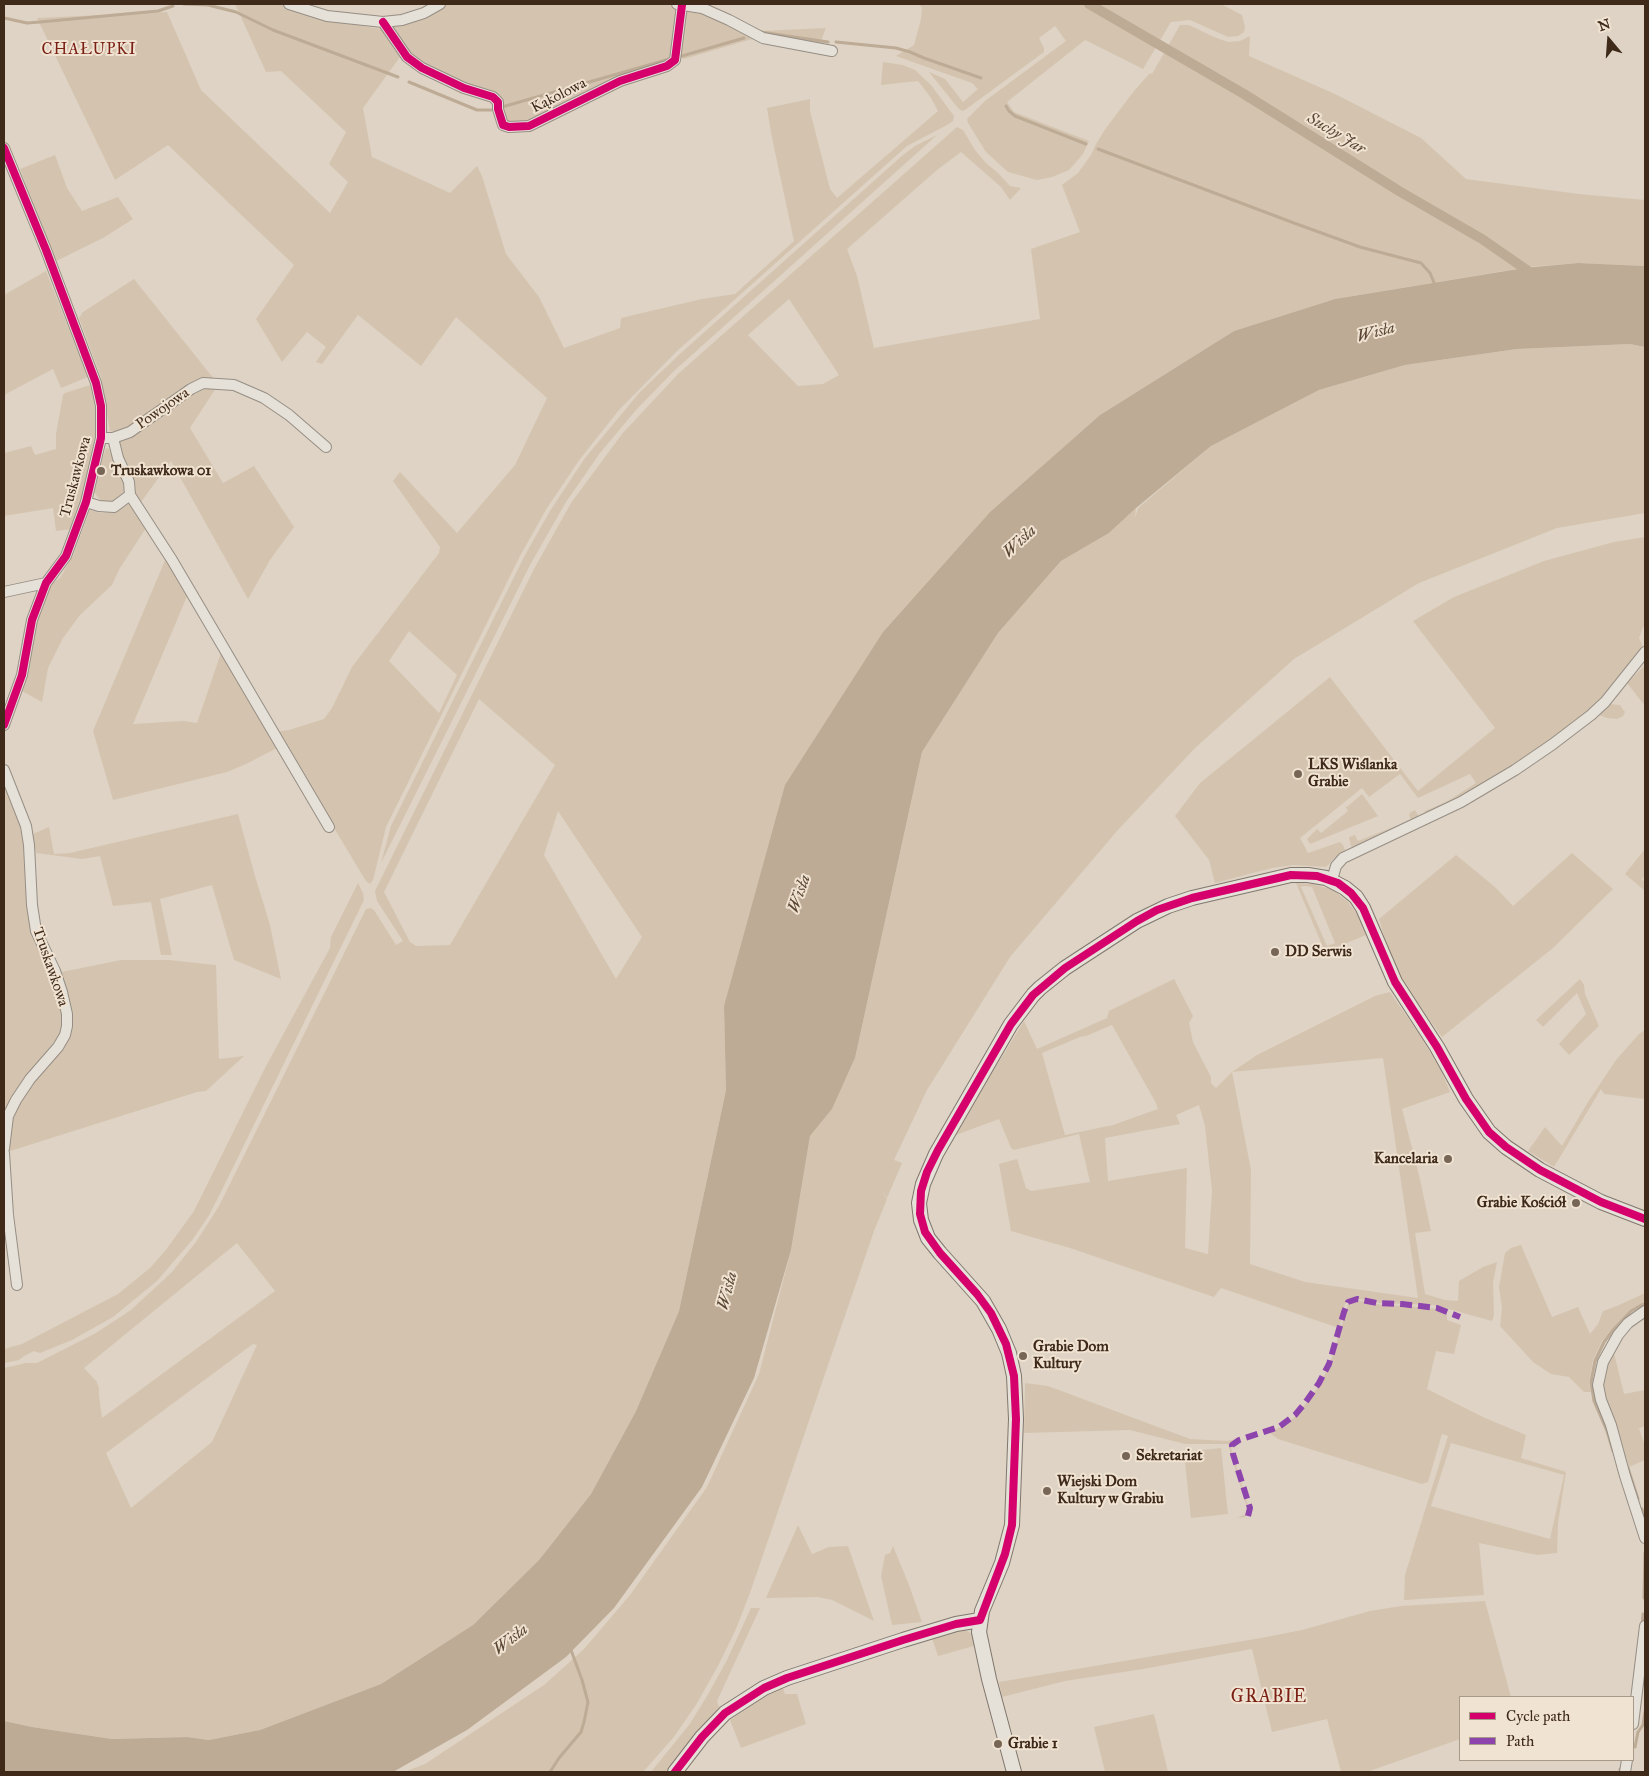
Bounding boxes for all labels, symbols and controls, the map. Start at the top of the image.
north arrow [1584,15,1634,65]
text: N [1596,15,1612,35]
district label: CHAŁUPKI [41,40,137,60]
street label: Kąkolowa [529,75,589,117]
water label: Suchy Jar [1303,109,1369,159]
water label: Wisła [1355,319,1397,347]
street label: Powojowa [133,384,193,434]
street label: Truskawkowa [57,435,95,519]
place label: Truskawkowa 01 [111,462,211,480]
marker: Truskawkowa 01 [95,465,107,477]
water label: Wisła [999,522,1041,562]
place label: LKS Wiślanka Grabie [1308,756,1397,791]
marker: LKS Wiślanka Grabie [1292,768,1304,780]
water label: Wisła [785,873,815,915]
street label: Truskawkowa [28,925,72,1009]
place label: DD Serwis [1285,943,1352,961]
marker: DD Serwis [1269,946,1281,958]
place label: Kancelaria [1374,1150,1438,1168]
marker: Kancelaria [1442,1153,1454,1165]
place label: Grabie Kościół [1477,1194,1566,1212]
marker: Grabie Kościół [1570,1197,1582,1209]
water label: Wisła [714,1270,742,1312]
place label: Grabie Dom Kultury [1033,1338,1109,1373]
marker: Grabie Dom Kultury [1017,1350,1029,1362]
place label: Sekretariat [1136,1447,1203,1465]
marker: Sekretariat [1120,1450,1132,1462]
place label: Wiejski Dom Kultury w Grabiu [1057,1473,1164,1508]
marker: Wiejski Dom Kultury w Grabiu [1041,1485,1053,1497]
water label: Wisła [490,1621,532,1659]
district label: GRABIE [1230,1687,1308,1709]
legend [1459,1696,1634,1761]
text: Cycle path [1506,1707,1570,1725]
text: Path [1506,1732,1534,1750]
place label: Grabie 1 [1008,1735,1058,1753]
marker: Grabie 1 [992,1738,1004,1750]

